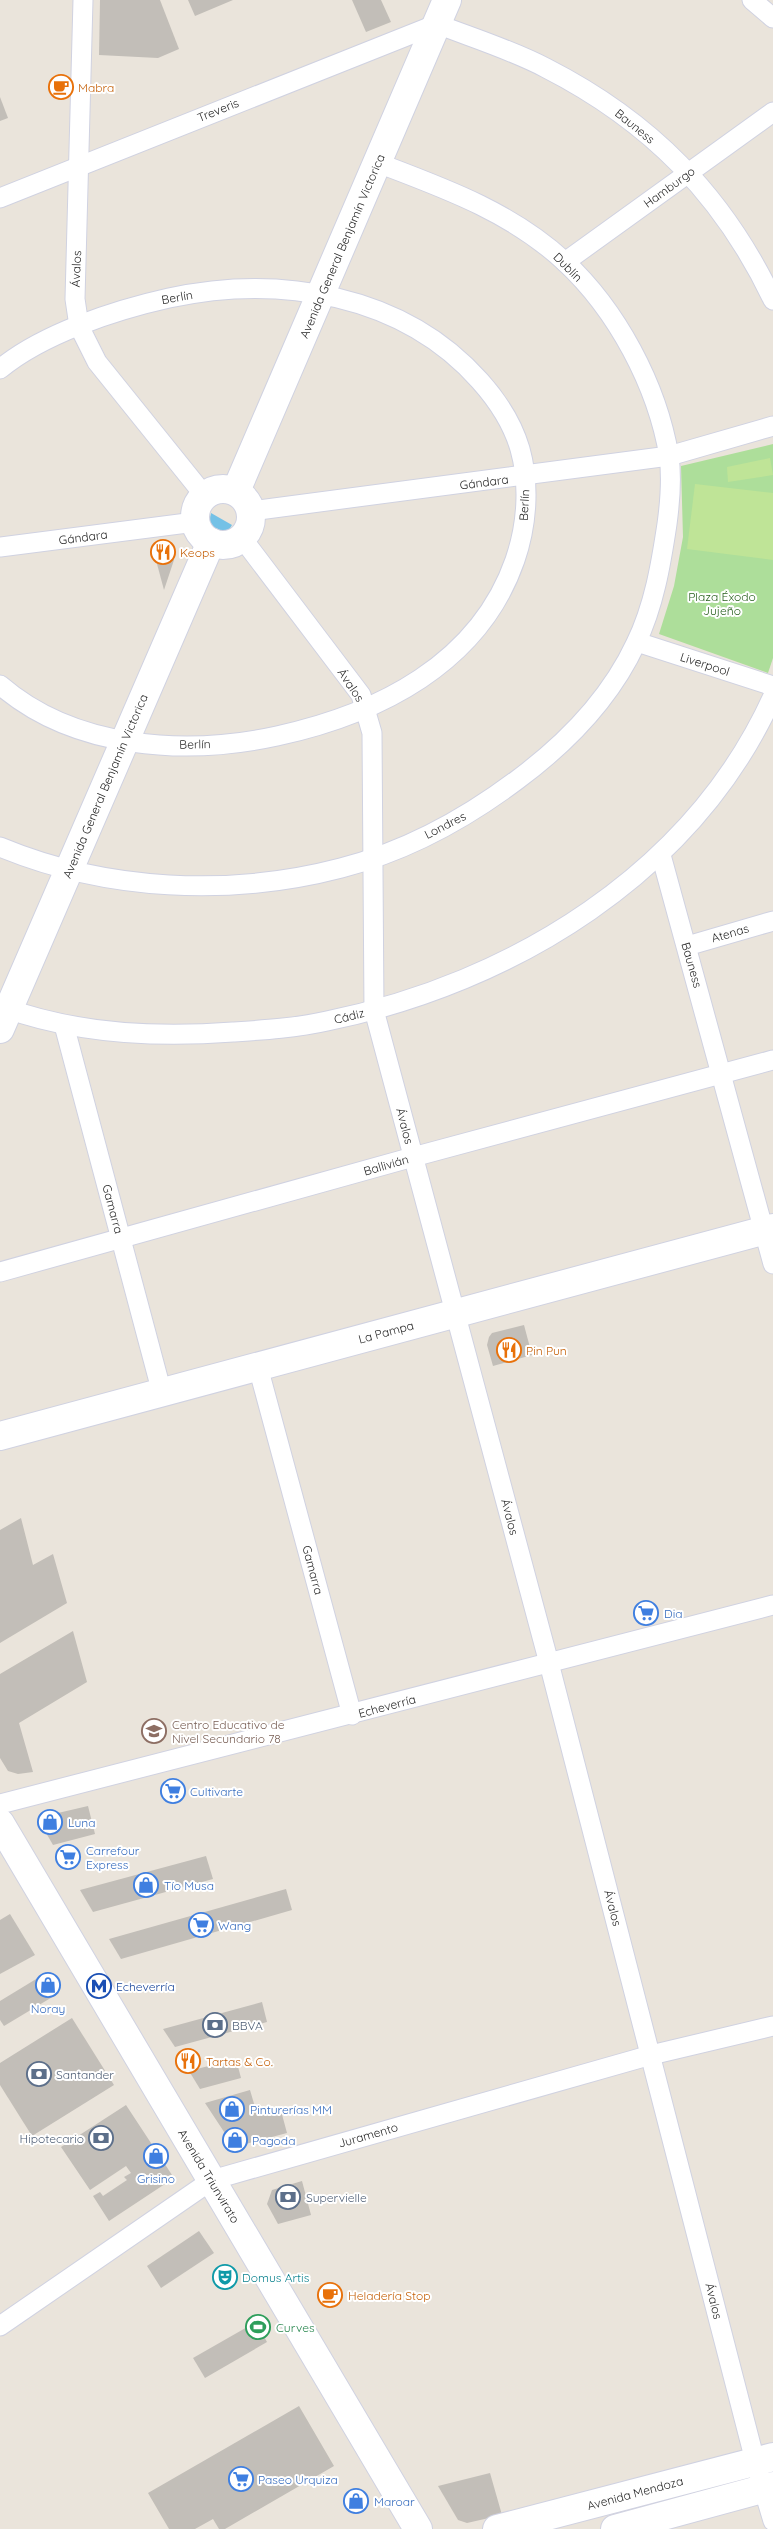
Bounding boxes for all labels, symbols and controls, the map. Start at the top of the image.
cafe icon: Mabra [48,74,74,100]
place label: Mabra [78,80,114,95]
street label: Treveris [195,95,241,125]
street label: Bauness [612,105,658,147]
street label: Avenida General Benjamín Victorica [296,152,388,340]
street label: Hamburgo [640,163,698,211]
street label: Dublín [550,249,586,285]
street label: Ávalos [68,250,84,288]
street label: Berlín [160,287,194,307]
street label: Gándara [459,472,509,492]
street label: Berlín [516,489,532,521]
street label: Gándara [58,527,108,547]
restaurant icon: Keops [150,539,176,565]
place label: Keops [180,545,215,560]
park label: Plaza Éxodo Jujeño [688,589,756,618]
street label: Liverpool [678,649,732,679]
street label: Ávalos [334,666,368,705]
street label: Avenida General Benjamín Victorica [59,692,151,880]
street label: Berlín [179,736,211,752]
street label: Londres [422,808,469,842]
street label: Atenas [710,920,751,945]
street label: Bauness [678,940,706,990]
street label: Cádiz [332,1005,366,1027]
street label: Ávalos [393,1106,417,1146]
street label: Ballivián [362,1151,410,1179]
street label: Gamarra [99,1183,127,1235]
street label: La Pampa [357,1317,415,1347]
restaurant icon: Pin Pun [496,1337,522,1363]
place label: Pin Pun [526,1343,567,1358]
street label: Ávalos [498,1497,522,1537]
street label: Gamarra [299,1544,327,1596]
supermarket icon: Dia [633,1600,659,1626]
place label: Dia [664,1606,682,1621]
street label: Echeverría [357,1691,417,1721]
place label: Centro Educativo de Nivel Secundario 78 [172,1717,285,1746]
school or university icon: Centro Educativo de Nivel Secundario 78 [141,1718,167,1744]
supermarket icon: Cultivarte [160,1778,186,1804]
place label: Cultivarte [190,1784,243,1799]
shop icon: Luna [37,1809,63,1835]
place label: Luna [68,1815,95,1830]
place label: Carrefour Express [86,1843,140,1872]
supermarket icon: Carrefour Express [55,1844,81,1870]
shop icon: Tío Musa [133,1872,159,1898]
place label: Tío Musa [164,1878,214,1893]
street label: Ávalos [601,1888,625,1928]
supermarket icon: Wang [188,1912,214,1938]
place label: Wang [218,1918,251,1933]
shop icon: Noray [35,1972,61,1998]
metro station icon: Echeverría [86,1973,112,1999]
place label: Echeverría [116,1979,175,1994]
place label: Noray [31,2001,65,2016]
bank icon: BBVA [202,2012,228,2038]
place label: BBVA [232,2018,263,2033]
restaurant icon: Tartas & Co. [175,2048,201,2074]
place label: Tartas & Co. [206,2054,273,2069]
bank icon: Santander [26,2061,52,2087]
place label: Santander [56,2067,114,2082]
shop icon: Pinturerías MM [219,2096,245,2122]
place label: Pinturerías MM [250,2102,332,2117]
street label: Juramento [336,2119,400,2151]
bank icon: Hipotecario [88,2125,114,2151]
street label: Avenida Triunvirato [175,2126,243,2226]
shop icon: Pagoda [222,2127,248,2153]
place label: Hipotecario [20,2131,84,2146]
place label: Pagoda [252,2133,295,2148]
shop icon: Grisino [143,2143,169,2169]
place label: Grisino [137,2171,175,2186]
bank icon: Supervielle [275,2184,301,2210]
place label: Supervielle [306,2190,367,2205]
theatre icon: Domus Artis [212,2264,238,2290]
place label: Domus Artis [242,2270,310,2285]
street label: Ávalos [702,2281,726,2321]
cafe icon: Heladería Stop [317,2282,343,2308]
place label: Heladería Stop [348,2288,431,2303]
sports icon: Curves [245,2314,271,2340]
place label: Curves [276,2320,315,2335]
supermarket icon: Paseo Urquiza [228,2466,254,2492]
place label: Paseo Urquiza [258,2472,338,2487]
street label: Avenida Mendoza [585,2473,685,2513]
shop icon: Maroar [343,2488,369,2514]
place label: Maroar [374,2494,415,2509]

